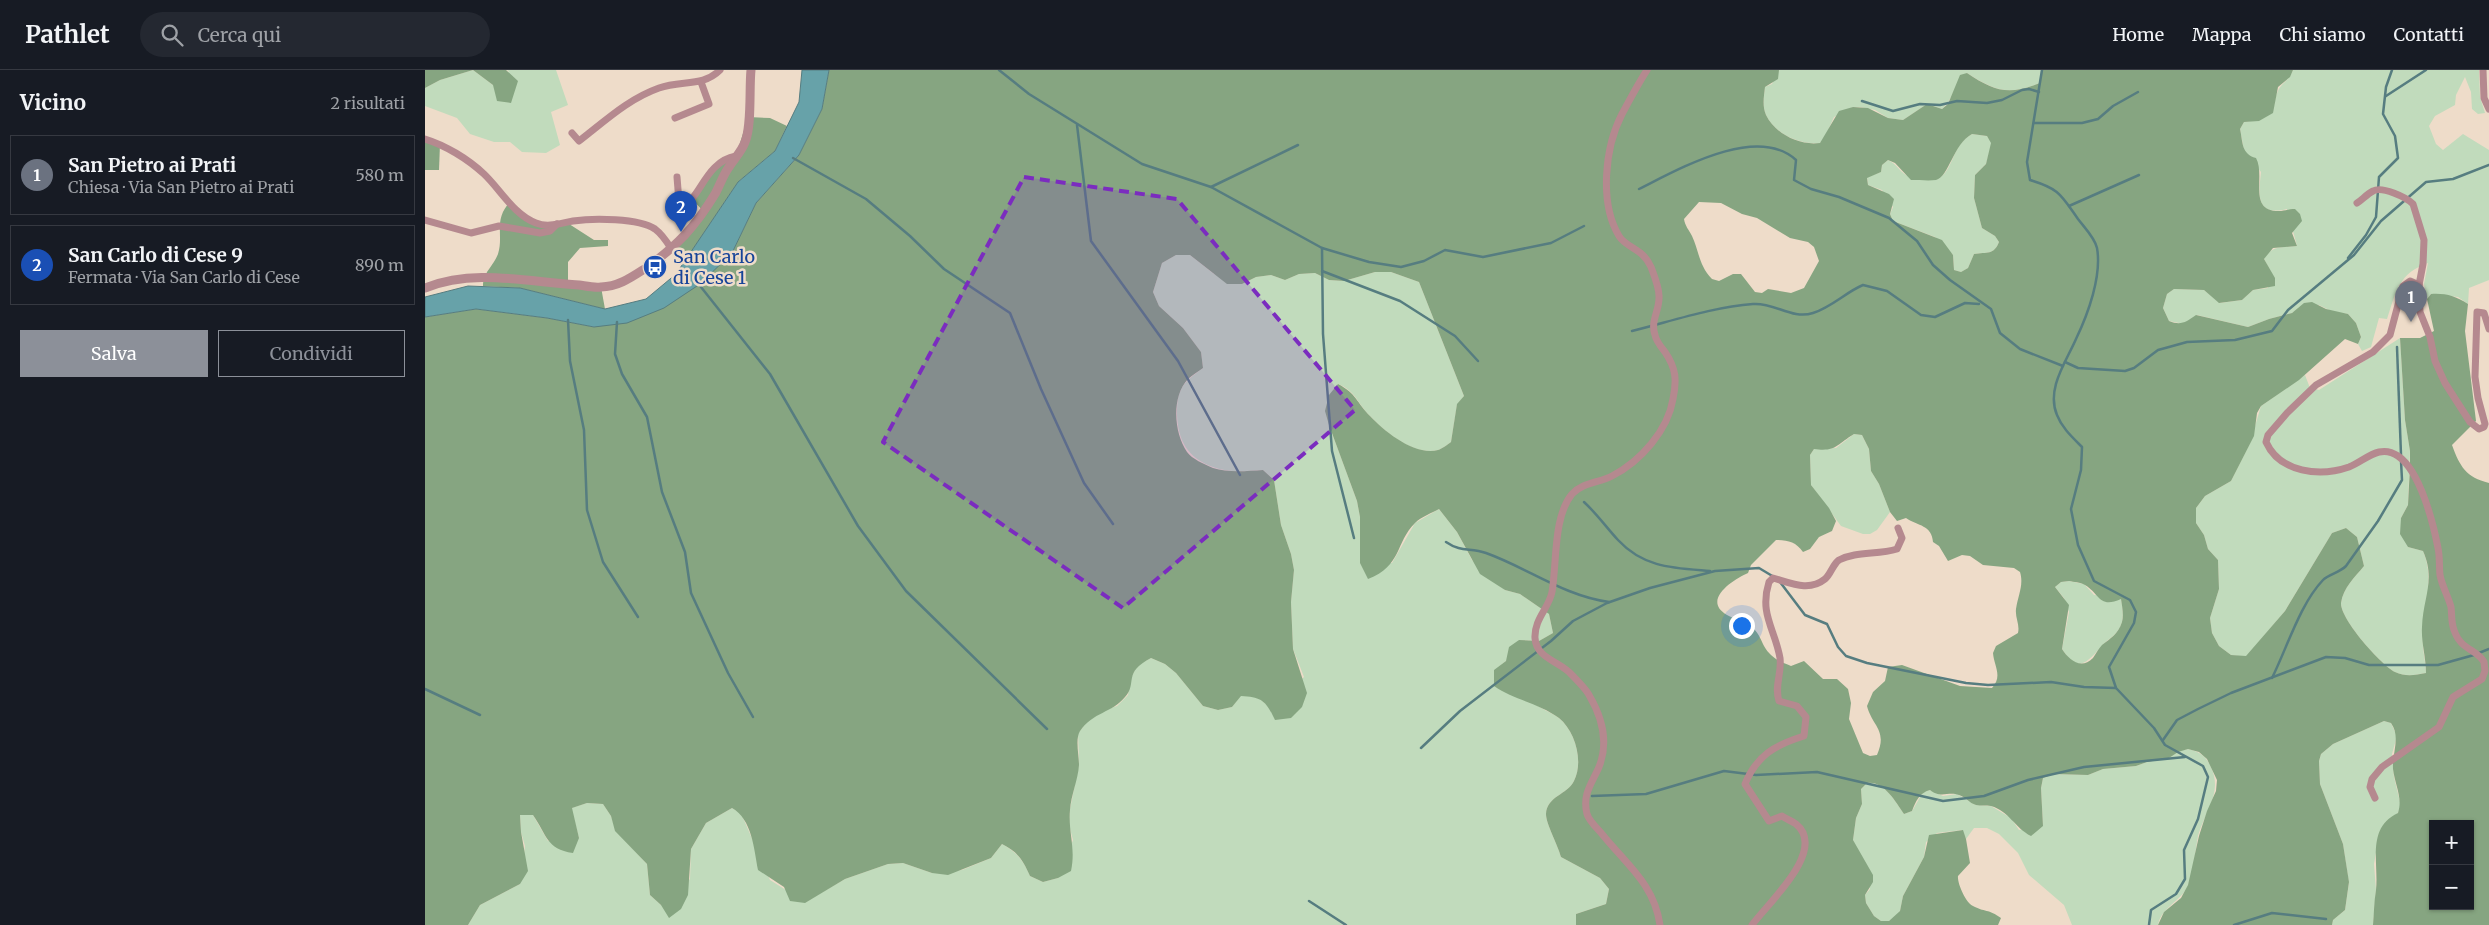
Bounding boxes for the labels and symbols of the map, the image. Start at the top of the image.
pin: 2 [665,191,697,232]
place label: San Carlo di Cese 1 [673,245,755,289]
bus stop icon: San Carlo di Cese 1 [642,254,668,280]
pin: 1 [2395,281,2427,322]
your location [1729,613,1755,639]

